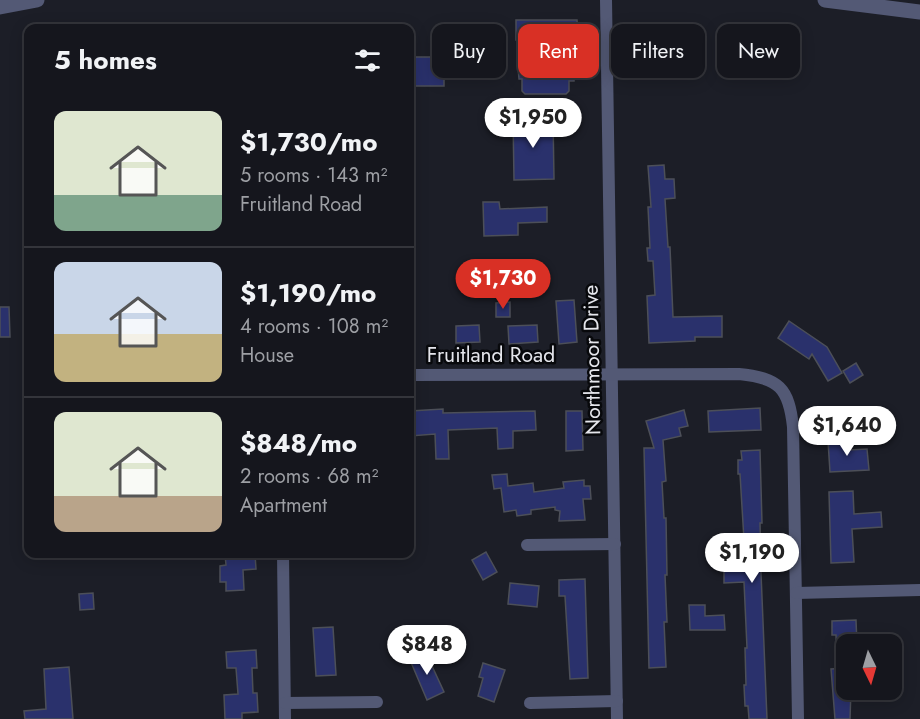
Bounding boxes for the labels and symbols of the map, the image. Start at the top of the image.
pin: $1,950 [484,98,582,149]
pin: $1,730 [454,259,552,310]
street label: Northmoor Drive [576,284,608,436]
street label: Fruitland Road [427,340,555,370]
pin: $1,640 [798,406,896,457]
pin: $1,190 [703,533,801,584]
pin: $848 [391,625,463,676]
north arrow [836,634,902,700]

